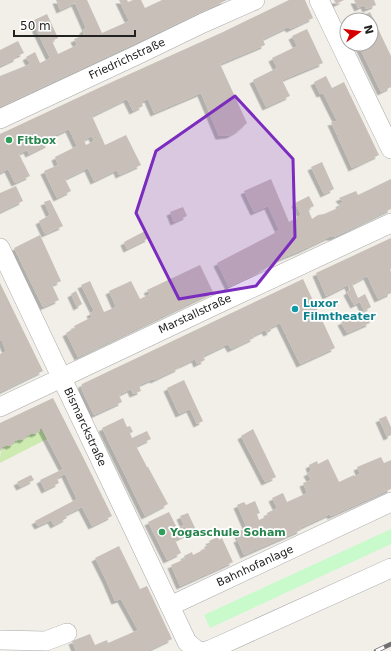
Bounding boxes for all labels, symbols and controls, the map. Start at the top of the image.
scale bar [14,12,135,38]
north arrow [339,12,379,52]
text: 50 m [20,19,51,33]
text: N [361,24,376,36]
street label: Friedrichstraße [87,36,167,82]
place label: Fitbox [17,134,56,147]
marker: Fitbox [4,135,14,145]
street label: Marstallstraße [157,291,234,337]
place label: Luxor Filmtheater [303,297,376,323]
marker: Luxor Filmtheater [290,304,300,314]
street label: Bismarckstraße [61,386,109,469]
place label: Yogaschule Soham [169,526,286,539]
marker: Yogaschule Soham [157,527,167,537]
street label: Bahnhofanlage [215,542,296,589]

